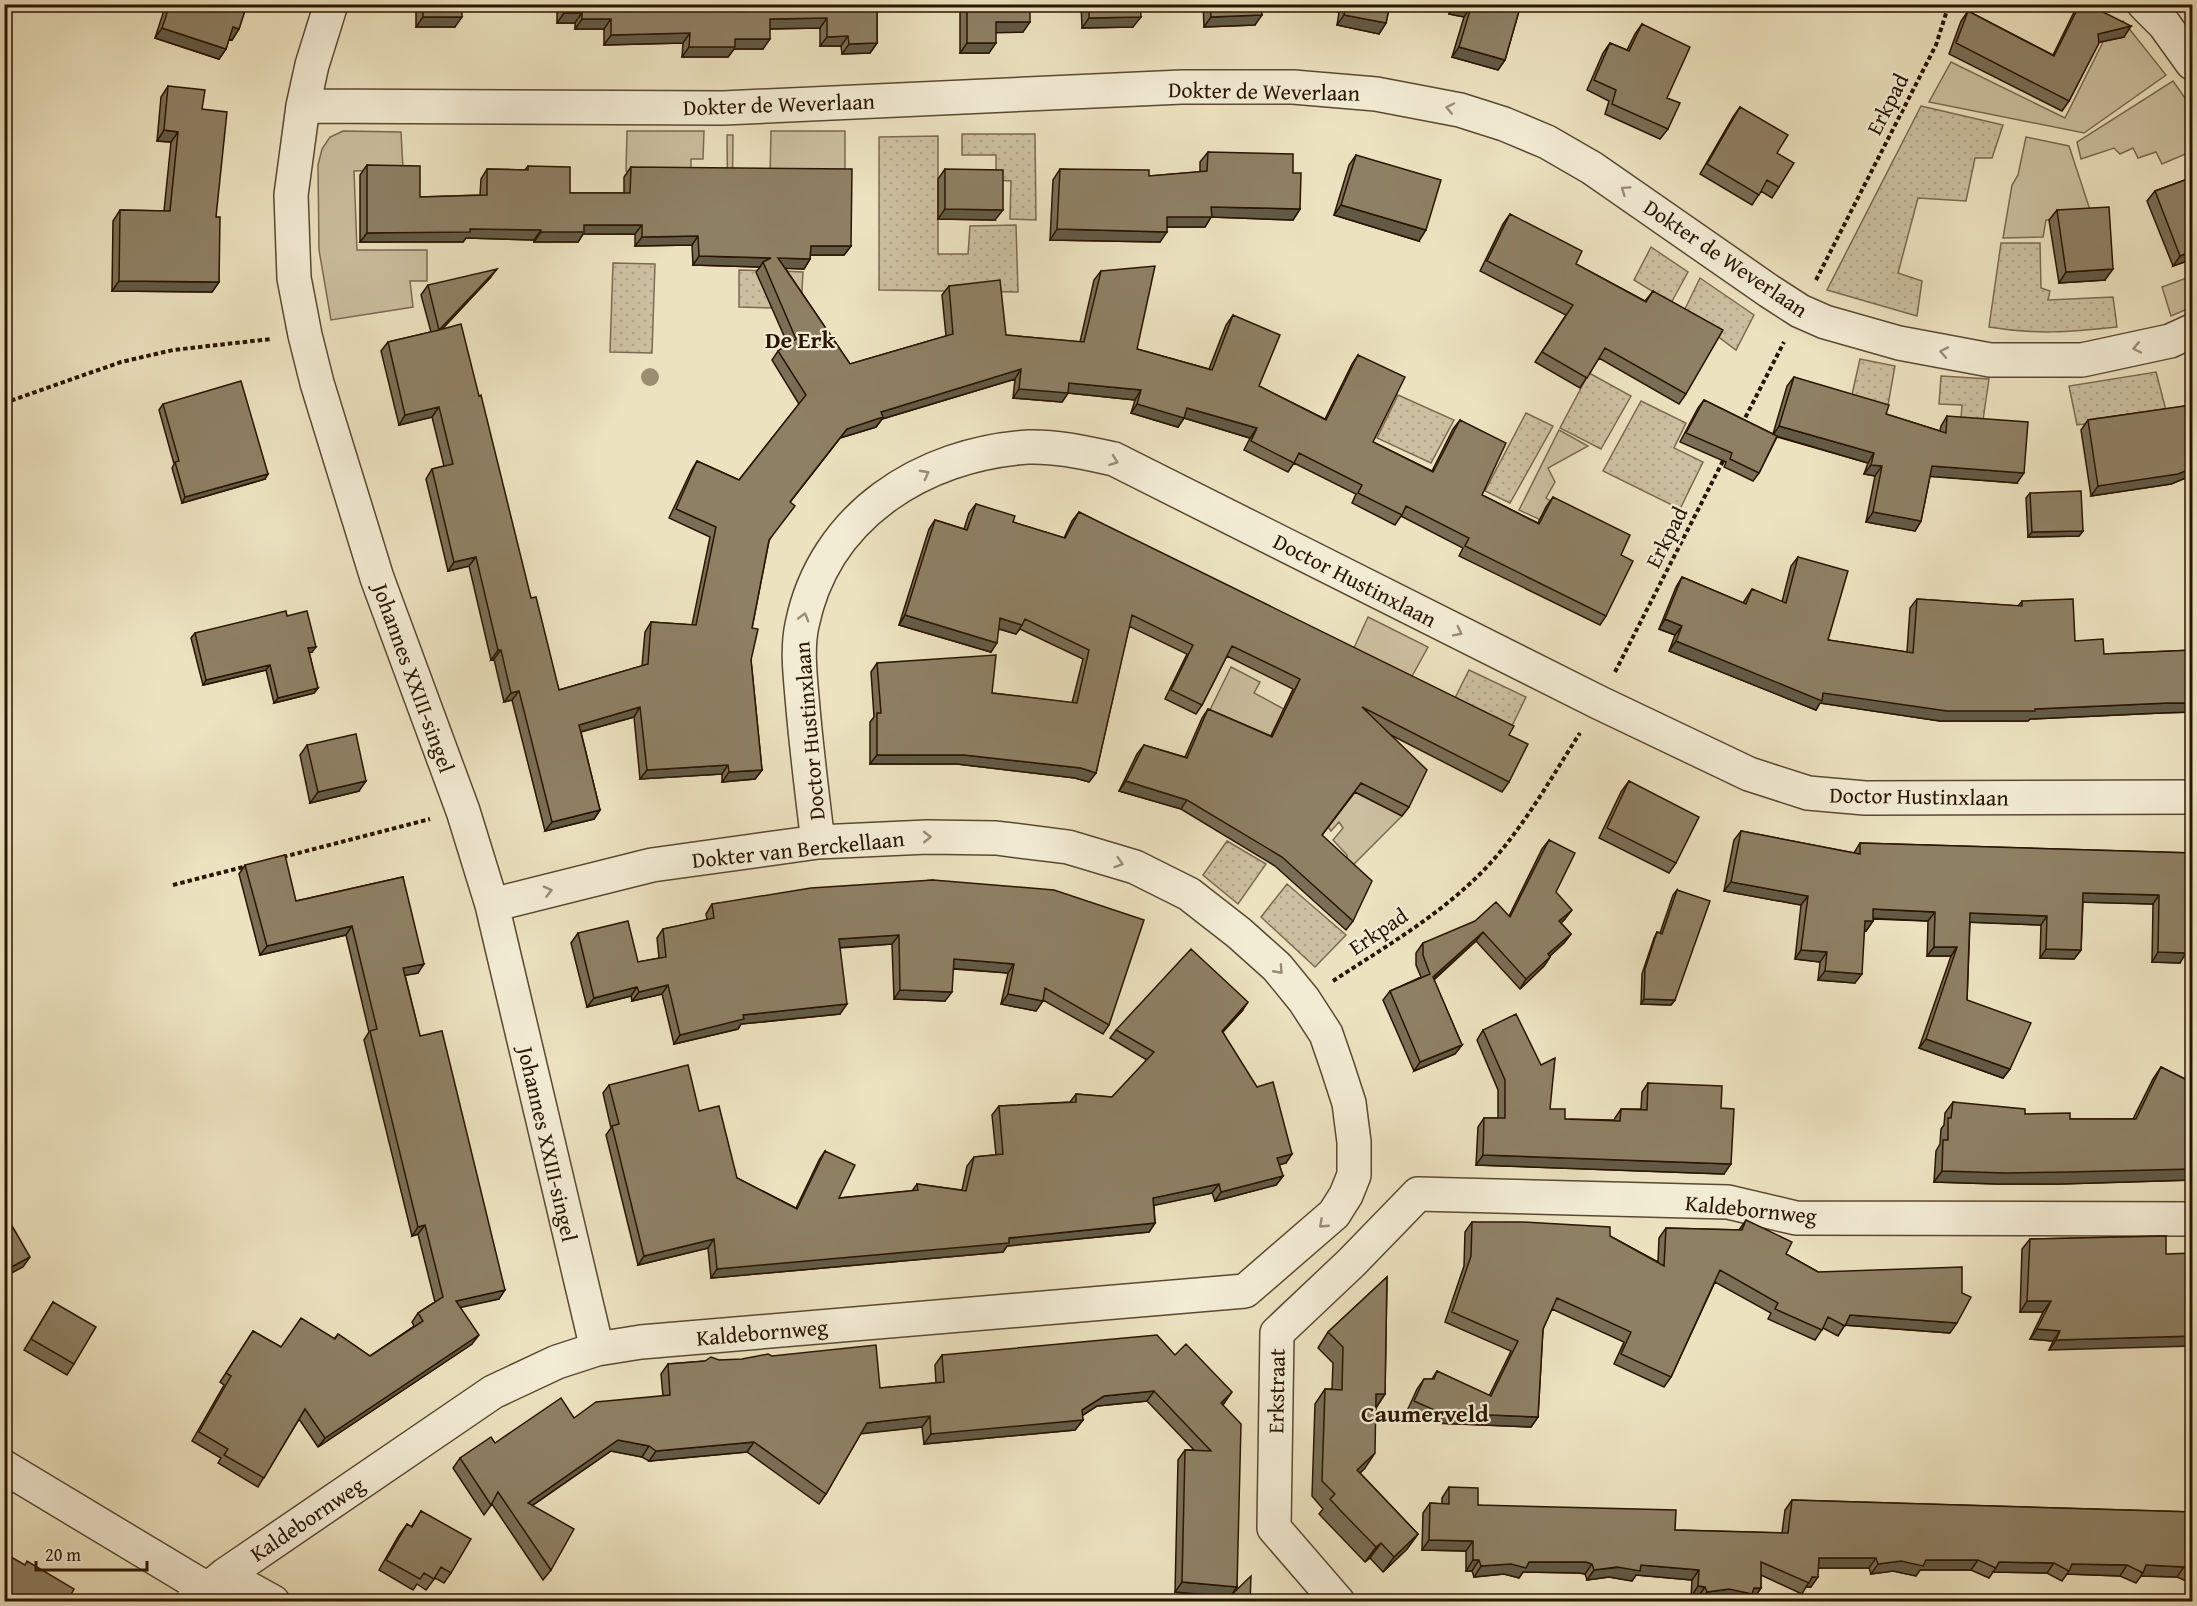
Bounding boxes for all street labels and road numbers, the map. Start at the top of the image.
street label: Erkpad [1858,67,1916,140]
street label: Dokter de Weverlaan [1168,73,1361,109]
street label: Dokter de Weverlaan [683,85,876,123]
street label: Dokter de Weverlaan [1637,191,1815,325]
street label: Erkpad [1637,500,1695,573]
street label: Doctor Hustinxlaan [1268,525,1443,635]
street label: Johannes XXIII-singel [364,576,463,777]
street label: Doctor Hustinxlaan [785,640,833,822]
street label: Doctor Hustinxlaan [1829,778,2010,814]
street label: Dokter van Berckellaan [690,822,906,876]
street label: Erkpad [1342,899,1414,963]
street label: Johannes XXIII-singel [509,1040,586,1245]
street label: Kaldebornweg [1684,1186,1818,1232]
street label: Kaldebornweg [695,1310,829,1354]
street label: Erkstraat [1259,1348,1293,1434]
street label: Kaldebornweg [243,1469,371,1569]

